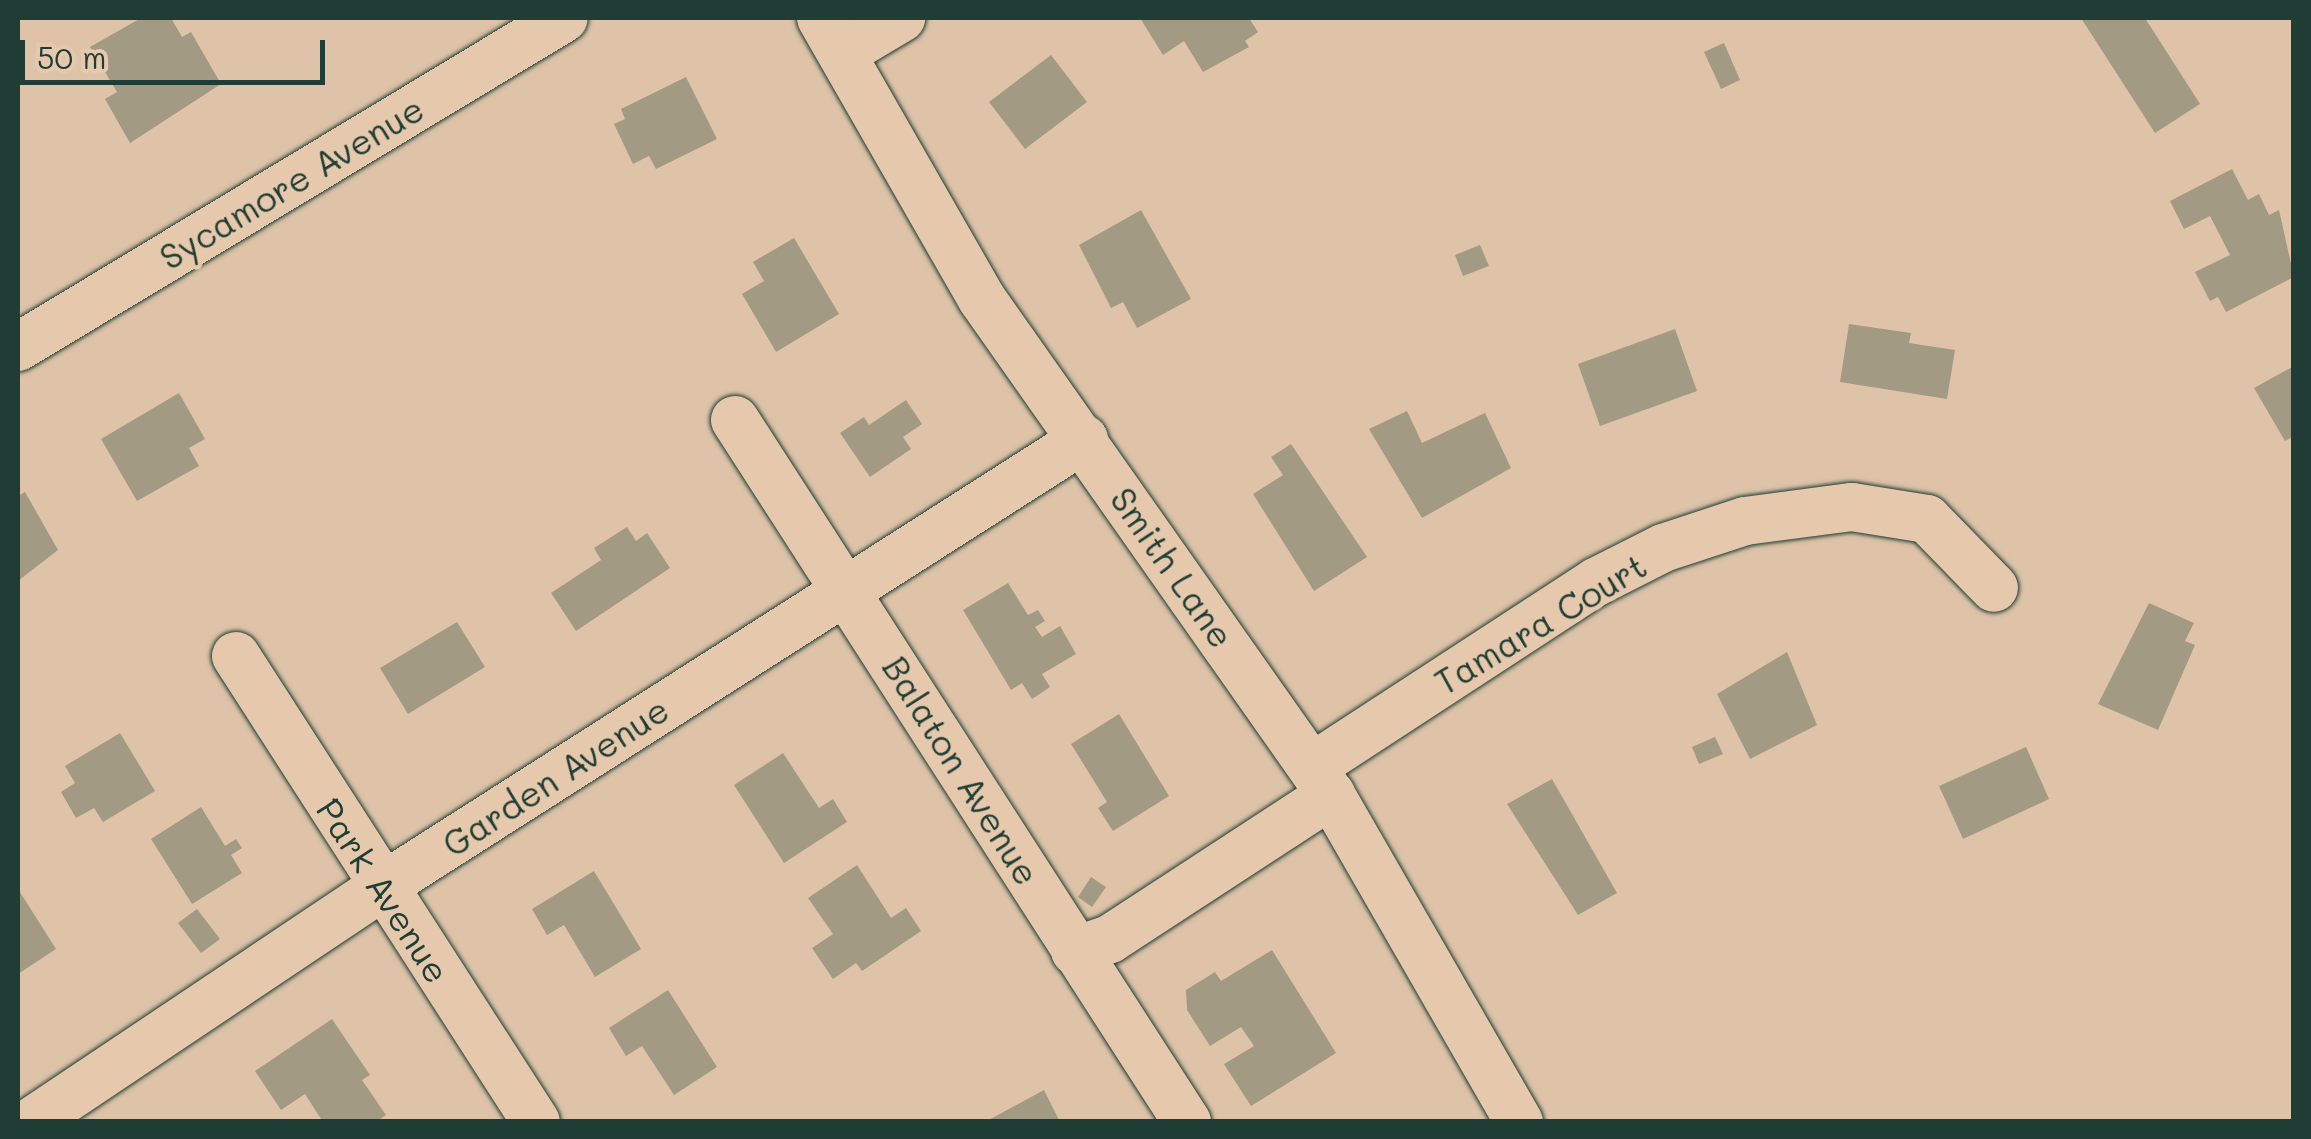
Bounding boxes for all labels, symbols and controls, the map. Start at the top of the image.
scale bar [25,20,330,82]
text: 50 m [37,37,107,77]
street label: Sycamore Avenue [151,87,431,277]
street label: Smith Lane [1102,479,1244,655]
street label: Tamara Court [1427,543,1653,703]
street label: Balaton Avenue [875,648,1049,892]
street label: Garden Avenue [434,687,676,865]
street label: Park Avenue [309,790,459,990]

